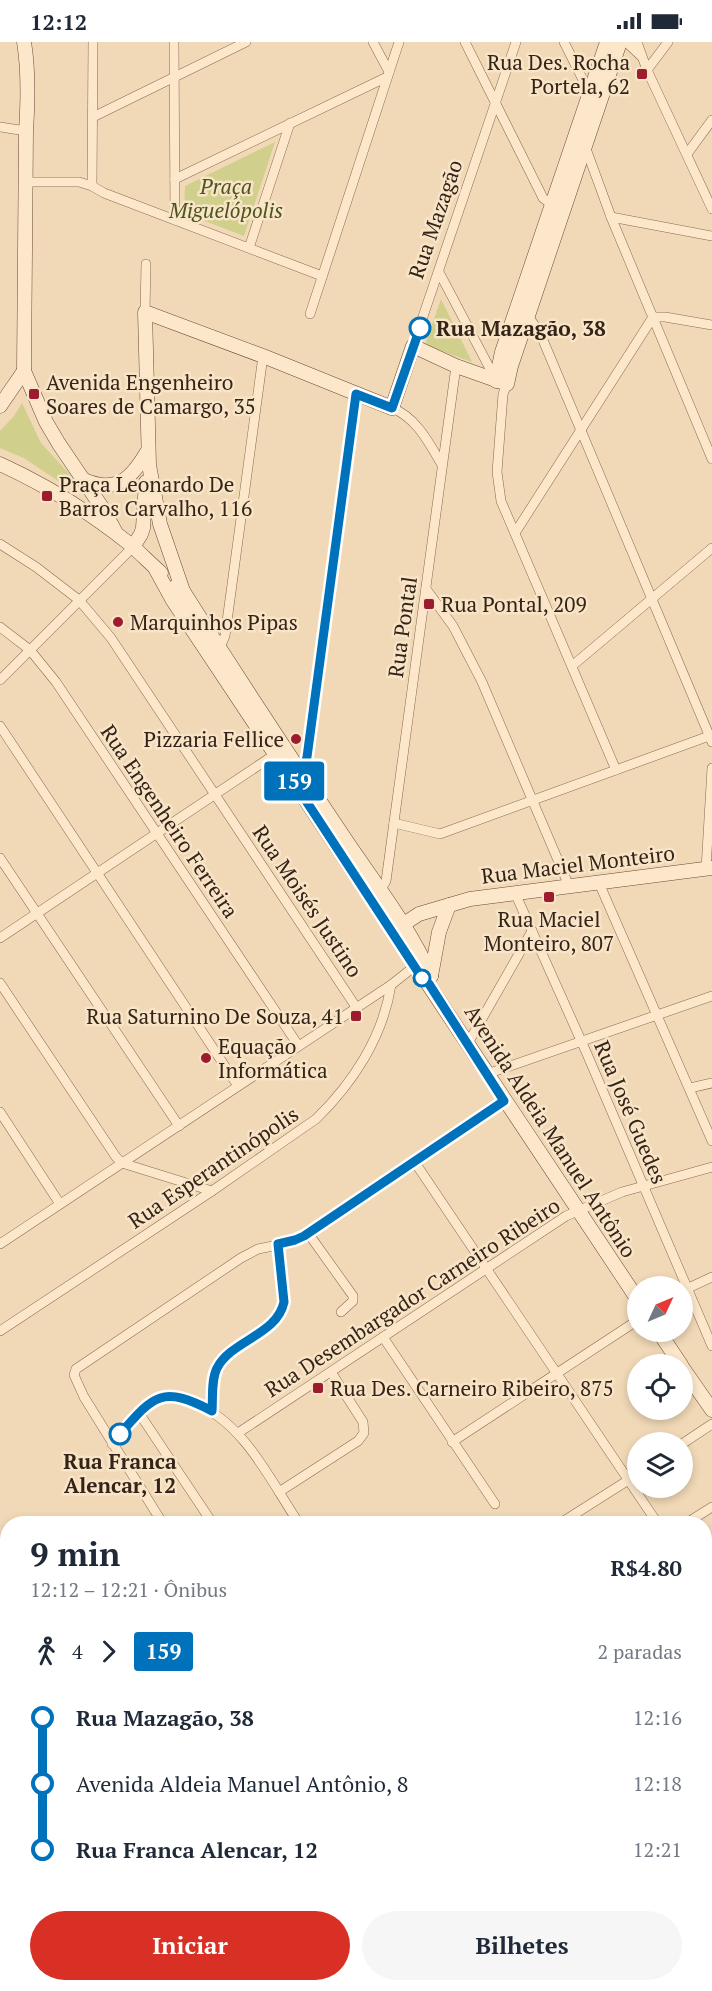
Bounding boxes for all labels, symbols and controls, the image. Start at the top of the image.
text: 12:12 [30,7,87,36]
place label: Rua Des. Rocha Portela, 62 [487,48,630,100]
marker: Rua Des. Rocha Portela, 62 [635,67,649,81]
street label: Rua Mazagão [402,156,468,282]
park label: Praça Miguelópolis [168,172,283,224]
place label: Rua Mazagão, 38 [436,314,606,342]
marker: Rua Mazagão, 38 [409,317,431,339]
place label: Avenida Engenheiro Soares de Camargo, 35 [46,368,256,420]
marker: Avenida Engenheiro Soares de Camargo, 35 [27,387,41,401]
place label: Praça Leonardo De Barros Carvalho, 116 [59,470,252,522]
marker: Praça Leonardo De Barros Carvalho, 116 [40,489,54,503]
street label: Rua Pontal [381,575,423,679]
place label: Rua Pontal, 209 [441,590,587,618]
marker: Rua Pontal, 209 [422,597,436,611]
place label: Marquinhos Pipas [130,608,298,636]
marker: Marquinhos Pipas [111,615,125,629]
street label: Rua Engenheiro Ferreira [95,719,245,923]
place label: Pizzaria Fellice [144,725,284,753]
marker: Pizzaria Fellice [289,732,303,746]
line badge: 159 [260,762,328,800]
text: 159 [276,767,312,795]
street label: Rua Moisés Justino [247,820,369,982]
street label: Rua Maciel Monteiro [480,838,676,890]
marker: Rua Maciel Monteiro, 807 [542,890,556,904]
place label: Rua Maciel Monteiro, 807 [484,905,614,957]
unlabelled marker [413,969,431,987]
street label: Avenida Aldeia Manuel Antônio [459,999,643,1263]
place label: Rua Saturnino De Souza, 41 [86,1002,344,1030]
marker: Rua Saturnino De Souza, 41 [349,1009,363,1023]
place label: Equação Informática [218,1032,328,1084]
street label: Rua José Guedes [588,1036,674,1188]
marker: Equação Informática [199,1051,213,1065]
street label: Rua Esperantinópolis [122,1100,304,1234]
street label: Rua Desembargador Carneiro Ribeiro [259,1191,565,1403]
north arrow [627,1276,693,1342]
map controls [627,1276,693,1498]
button: locate [627,1354,693,1420]
place label: Rua Des. Carneiro Ribeiro, 875 [330,1374,614,1402]
marker: Rua Des. Carneiro Ribeiro, 875 [311,1381,325,1395]
marker: Rua Franca Alencar, 12 [109,1423,131,1445]
button: layers [627,1432,693,1498]
place label: Rua Franca Alencar, 12 [63,1447,177,1499]
text: 9 min [30,1532,120,1575]
text: R$4.80 [610,1553,682,1582]
text: 12:12 – 12:21 · Ônibus [30,1576,227,1603]
icon: walk [30,1635,63,1668]
icon: forward [92,1635,125,1668]
text: 159 [146,1637,181,1665]
text: 4 [72,1638,83,1665]
text: 2 paradas [597,1638,682,1665]
text: Rua Mazagão, 38 [76,1703,254,1732]
text: 12:16 [633,1704,682,1731]
text: Avenida Aldeia Manuel Antônio, 8 [76,1769,408,1798]
text: 12:18 [633,1770,682,1797]
text: Rua Franca Alencar, 12 [76,1835,318,1864]
text: 12:21 [633,1836,682,1863]
button: Iniciar [30,1911,350,1980]
button: Bilhetes [362,1911,682,1980]

